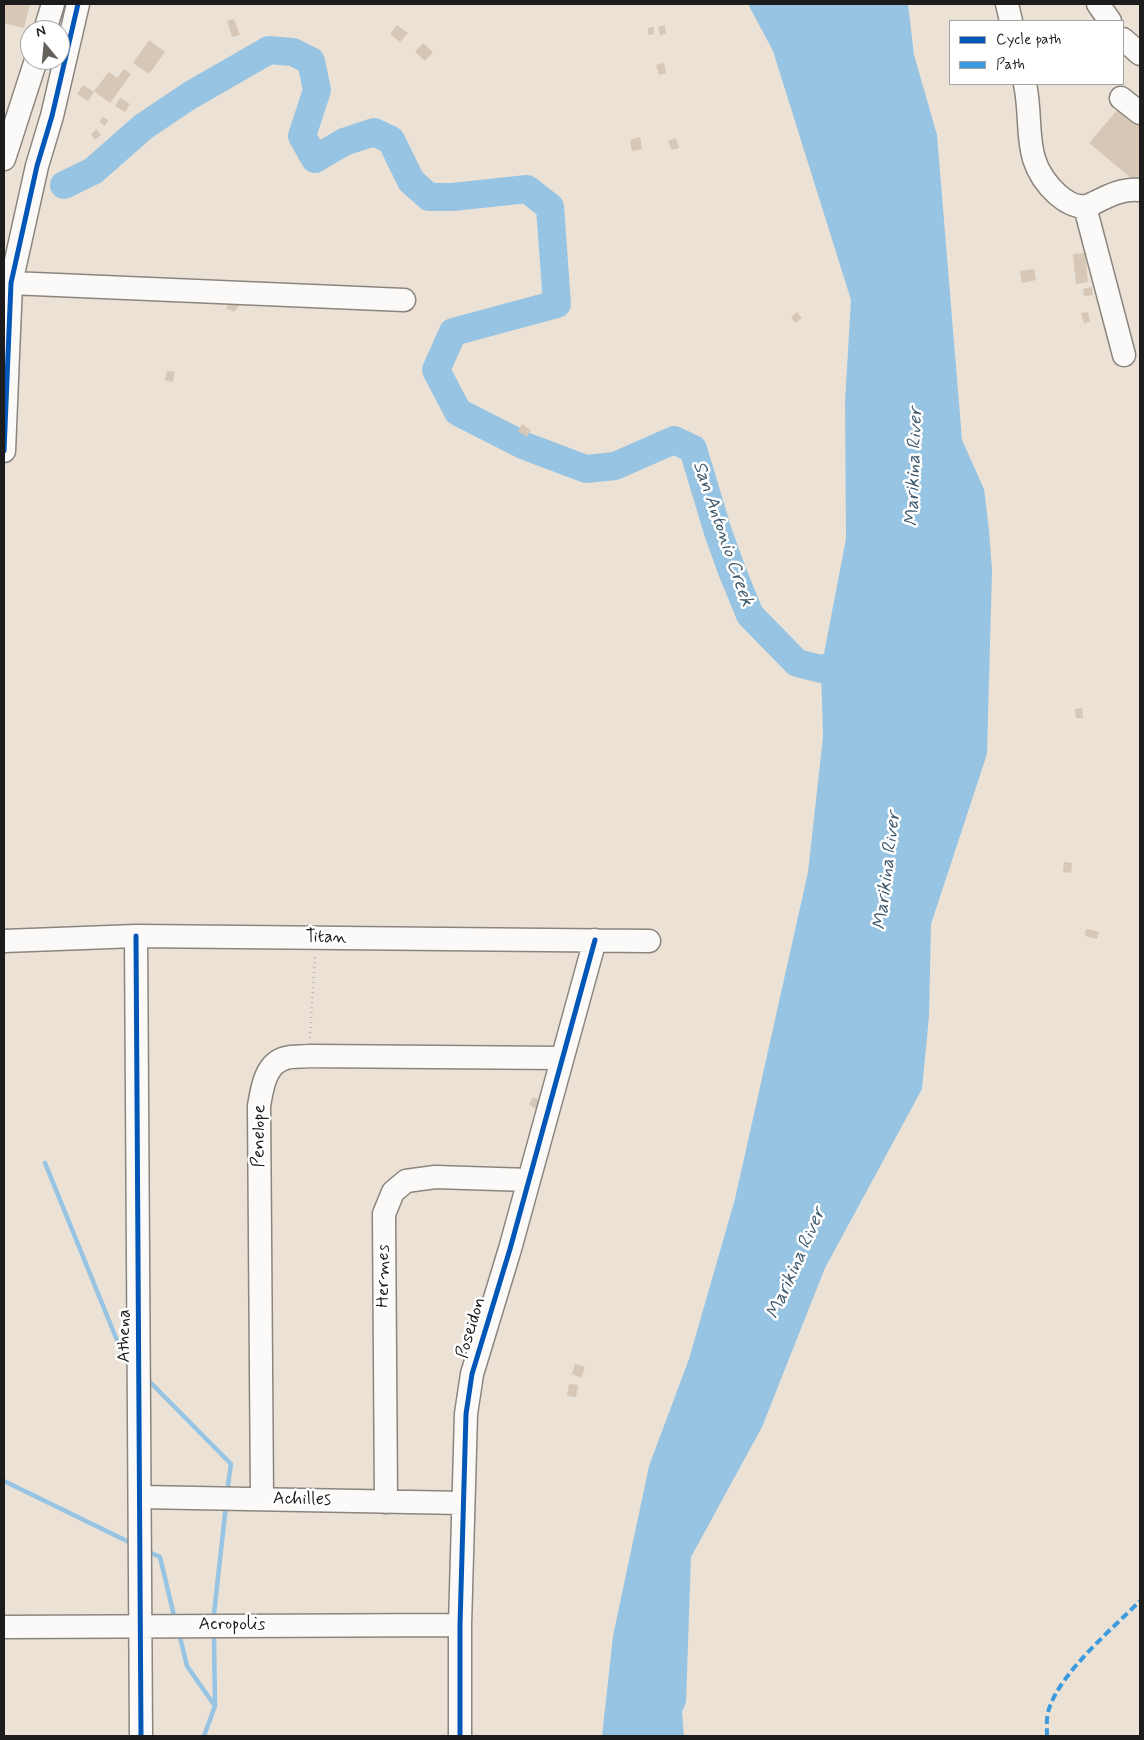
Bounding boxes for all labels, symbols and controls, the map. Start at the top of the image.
north arrow [20,20,70,70]
legend [949,20,1124,85]
text: N [34,22,48,42]
text: Cycle path [996,30,1061,50]
text: Path [996,55,1025,75]
water label: Marikina River [902,407,928,527]
water label: San Antonio Creek [686,458,758,610]
water label: Marikina River [869,811,907,931]
street label: Titan [305,927,347,949]
street label: Penelope [249,1104,271,1168]
water label: Marikina River [762,1205,832,1323]
street label: Hermes [373,1244,395,1308]
street label: Poseidon [452,1295,492,1361]
street label: Athena [114,1309,136,1363]
street label: Achilles [273,1489,331,1511]
street label: Acropolis [199,1614,265,1636]

